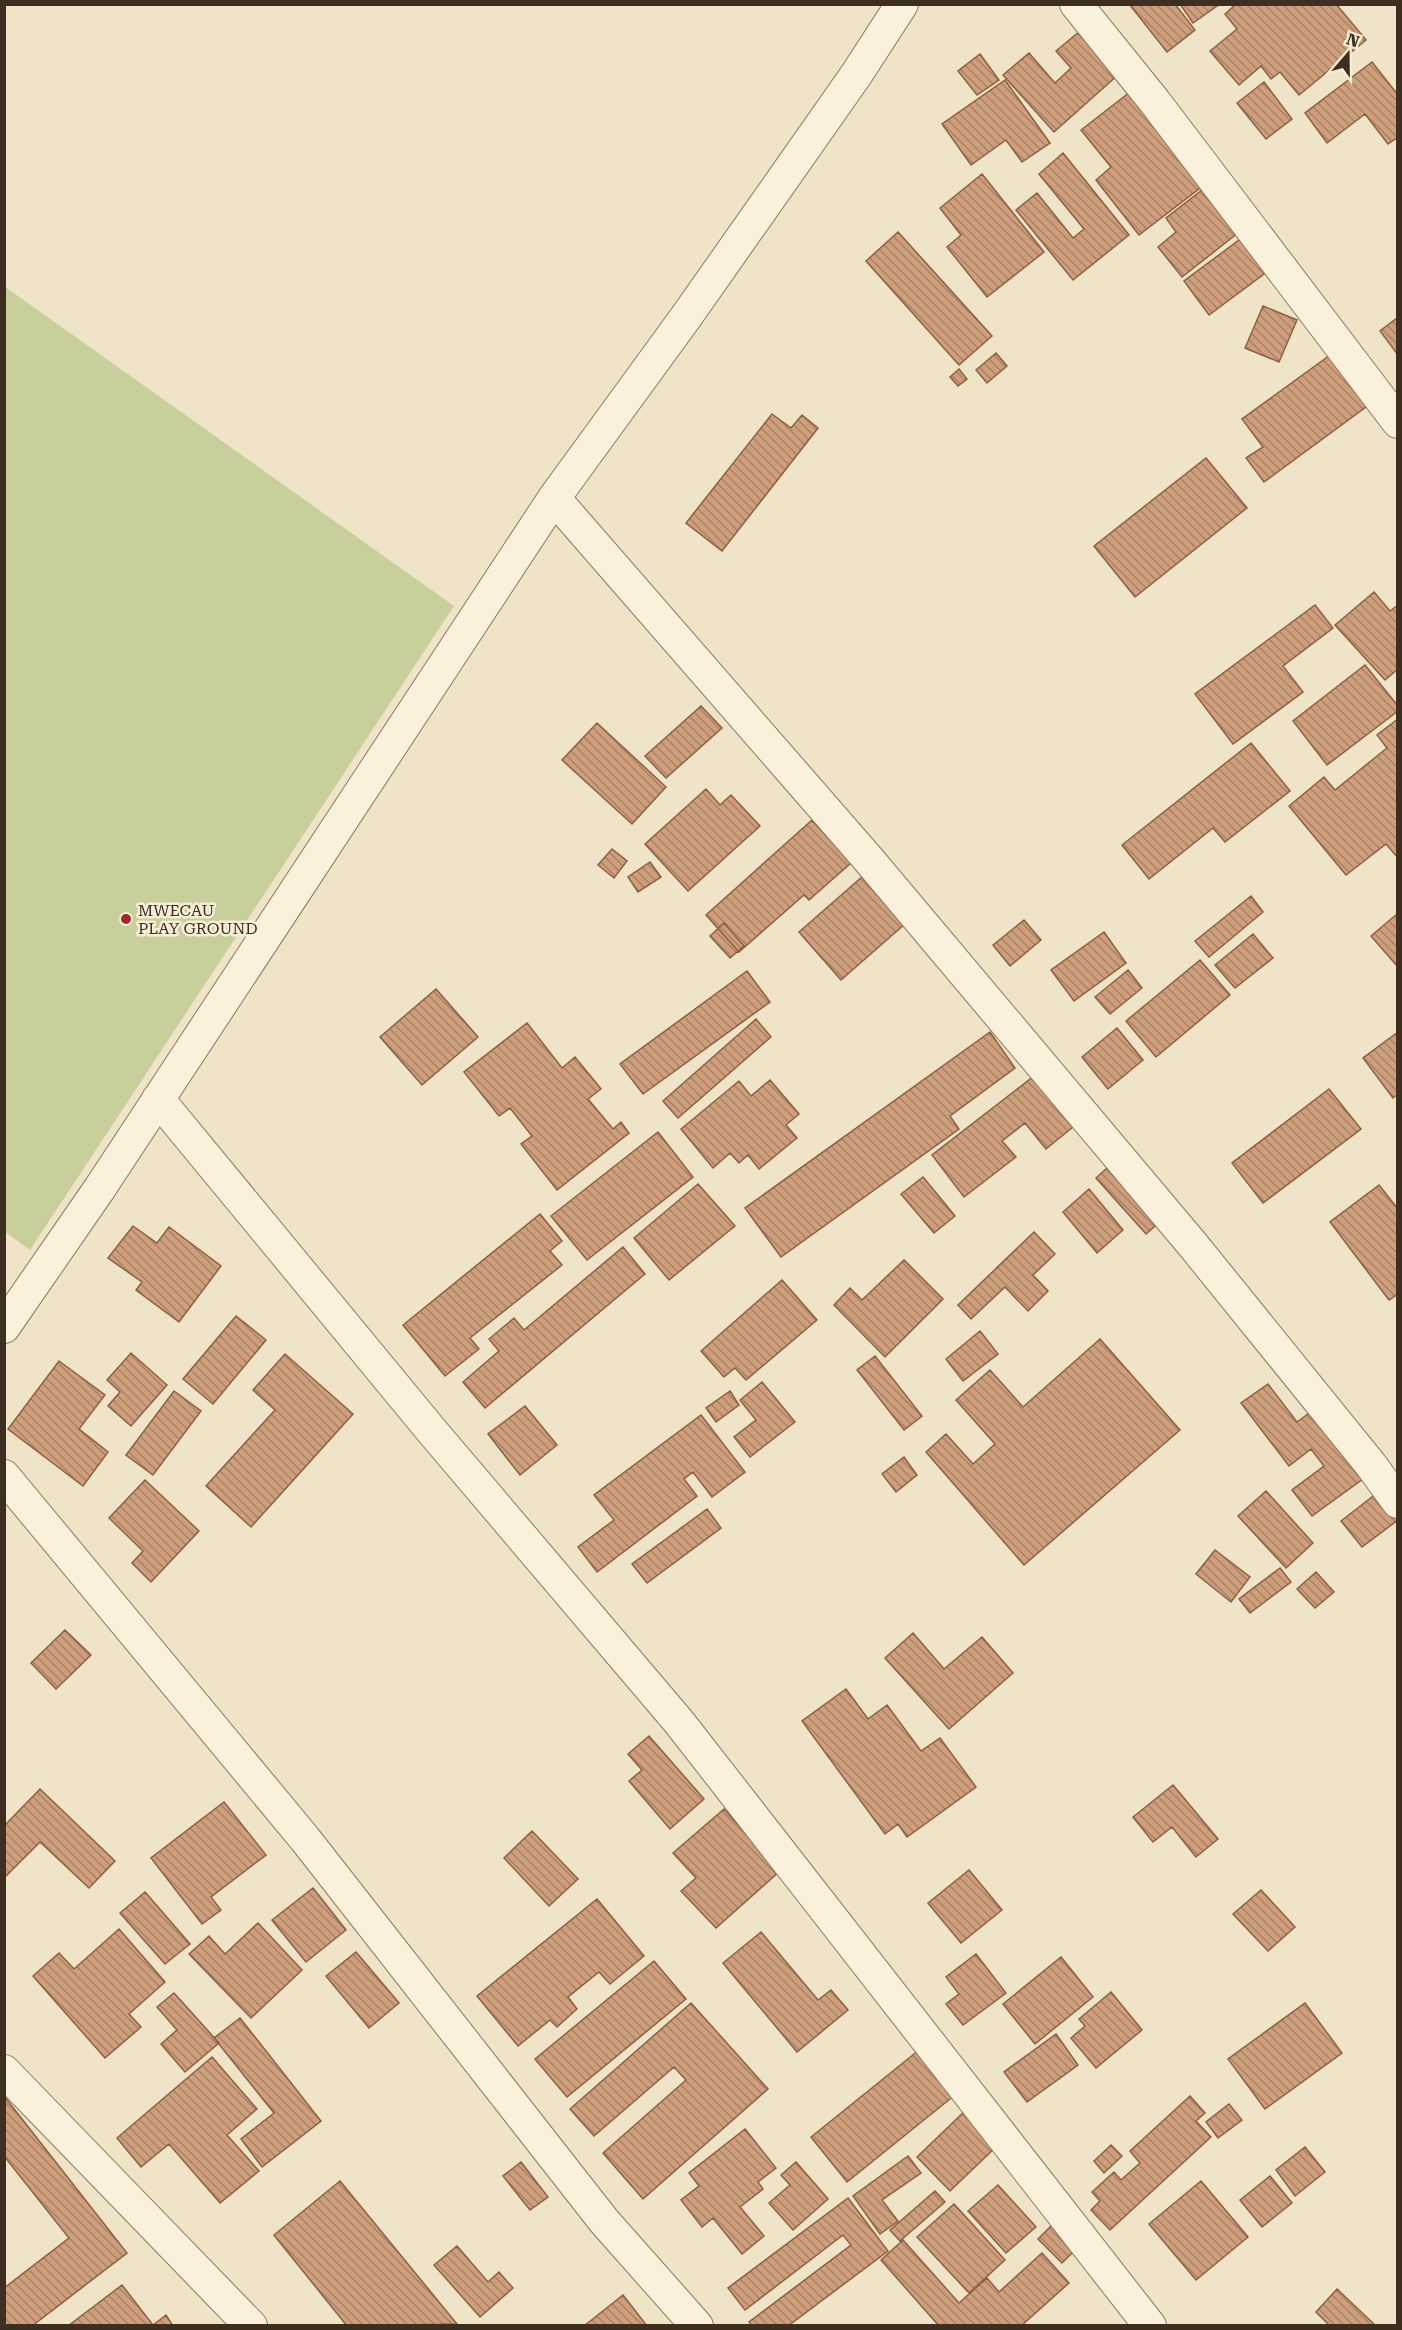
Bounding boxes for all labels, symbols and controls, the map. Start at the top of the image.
north arrow [1318,24,1378,84]
text: N [1344,29,1362,51]
place label: MWECAU PLAY GROUND [138,901,258,938]
marker: MWECAU PLAY GROUND [119,912,133,926]

